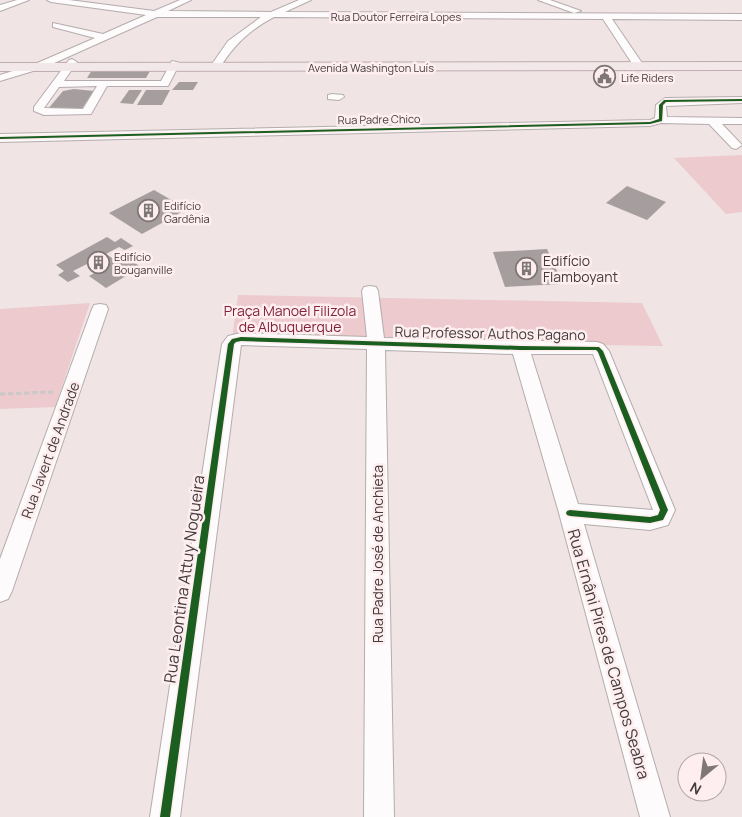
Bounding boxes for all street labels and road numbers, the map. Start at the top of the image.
street label: Rua Doutor Ferreira Lopes [331,9,462,24]
street label: Avenida Washington Luís [308,60,434,75]
street label: Rua Padre Chico [338,111,421,127]
street label: Rua Professor Authos Pagano [394,322,586,344]
street label: Rua Javert de Andrade [16,379,84,521]
street label: Rua Padre José de Anchieta [368,465,387,643]
street label: Rua Leontina Attuy Nogueira [159,474,209,684]
street label: Rua Ernâni Pires de Campos Seabra [563,526,655,782]

